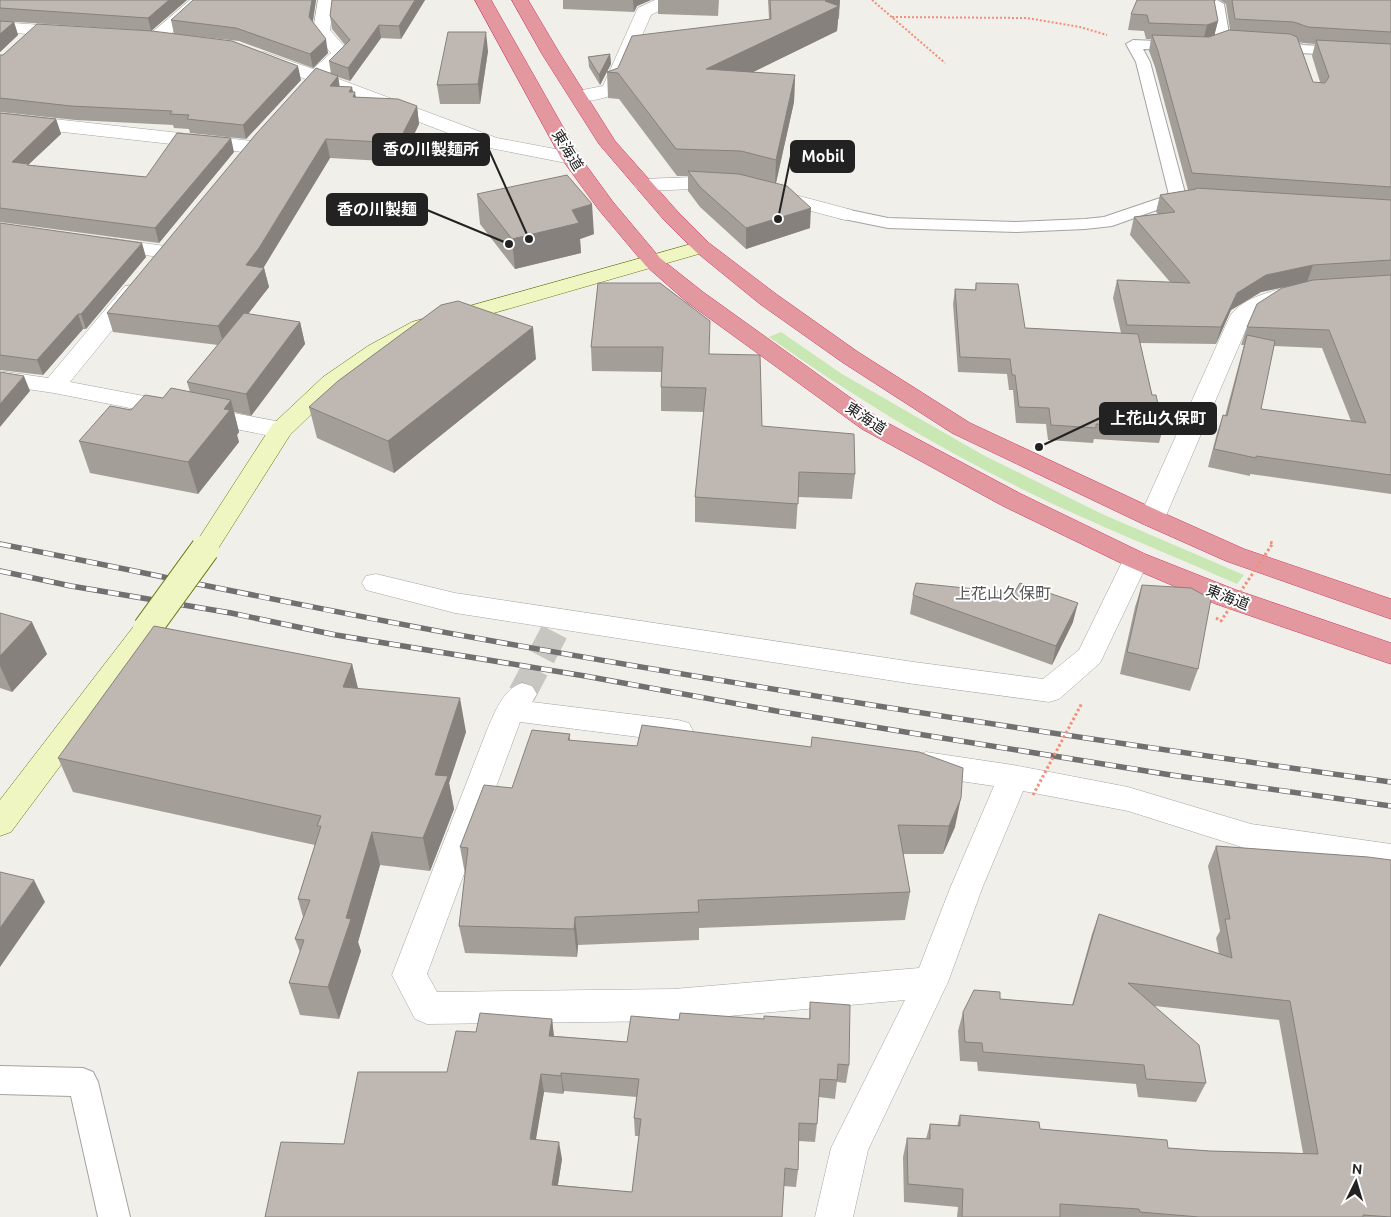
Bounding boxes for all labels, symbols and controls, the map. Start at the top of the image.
street label: 東海道 [549,126,587,174]
callout: 香の川製麺所 [373,134,489,165]
text: 香の川製麺所 [383,140,479,158]
callout: Mobil [791,141,854,172]
text: Mobil [802,147,845,165]
callout: 香の川製麺 [327,194,427,225]
text: 香の川製麺 [337,200,417,218]
street label: 東海道 [842,399,890,437]
callout: 上花山久保町 [1100,403,1216,434]
text: 上花山久保町 [1110,409,1206,427]
street label: 東海道 [1204,581,1252,613]
district label: 上花山久保町 [955,584,1051,602]
north arrow [1331,1157,1381,1207]
text: N [1351,1161,1363,1177]

